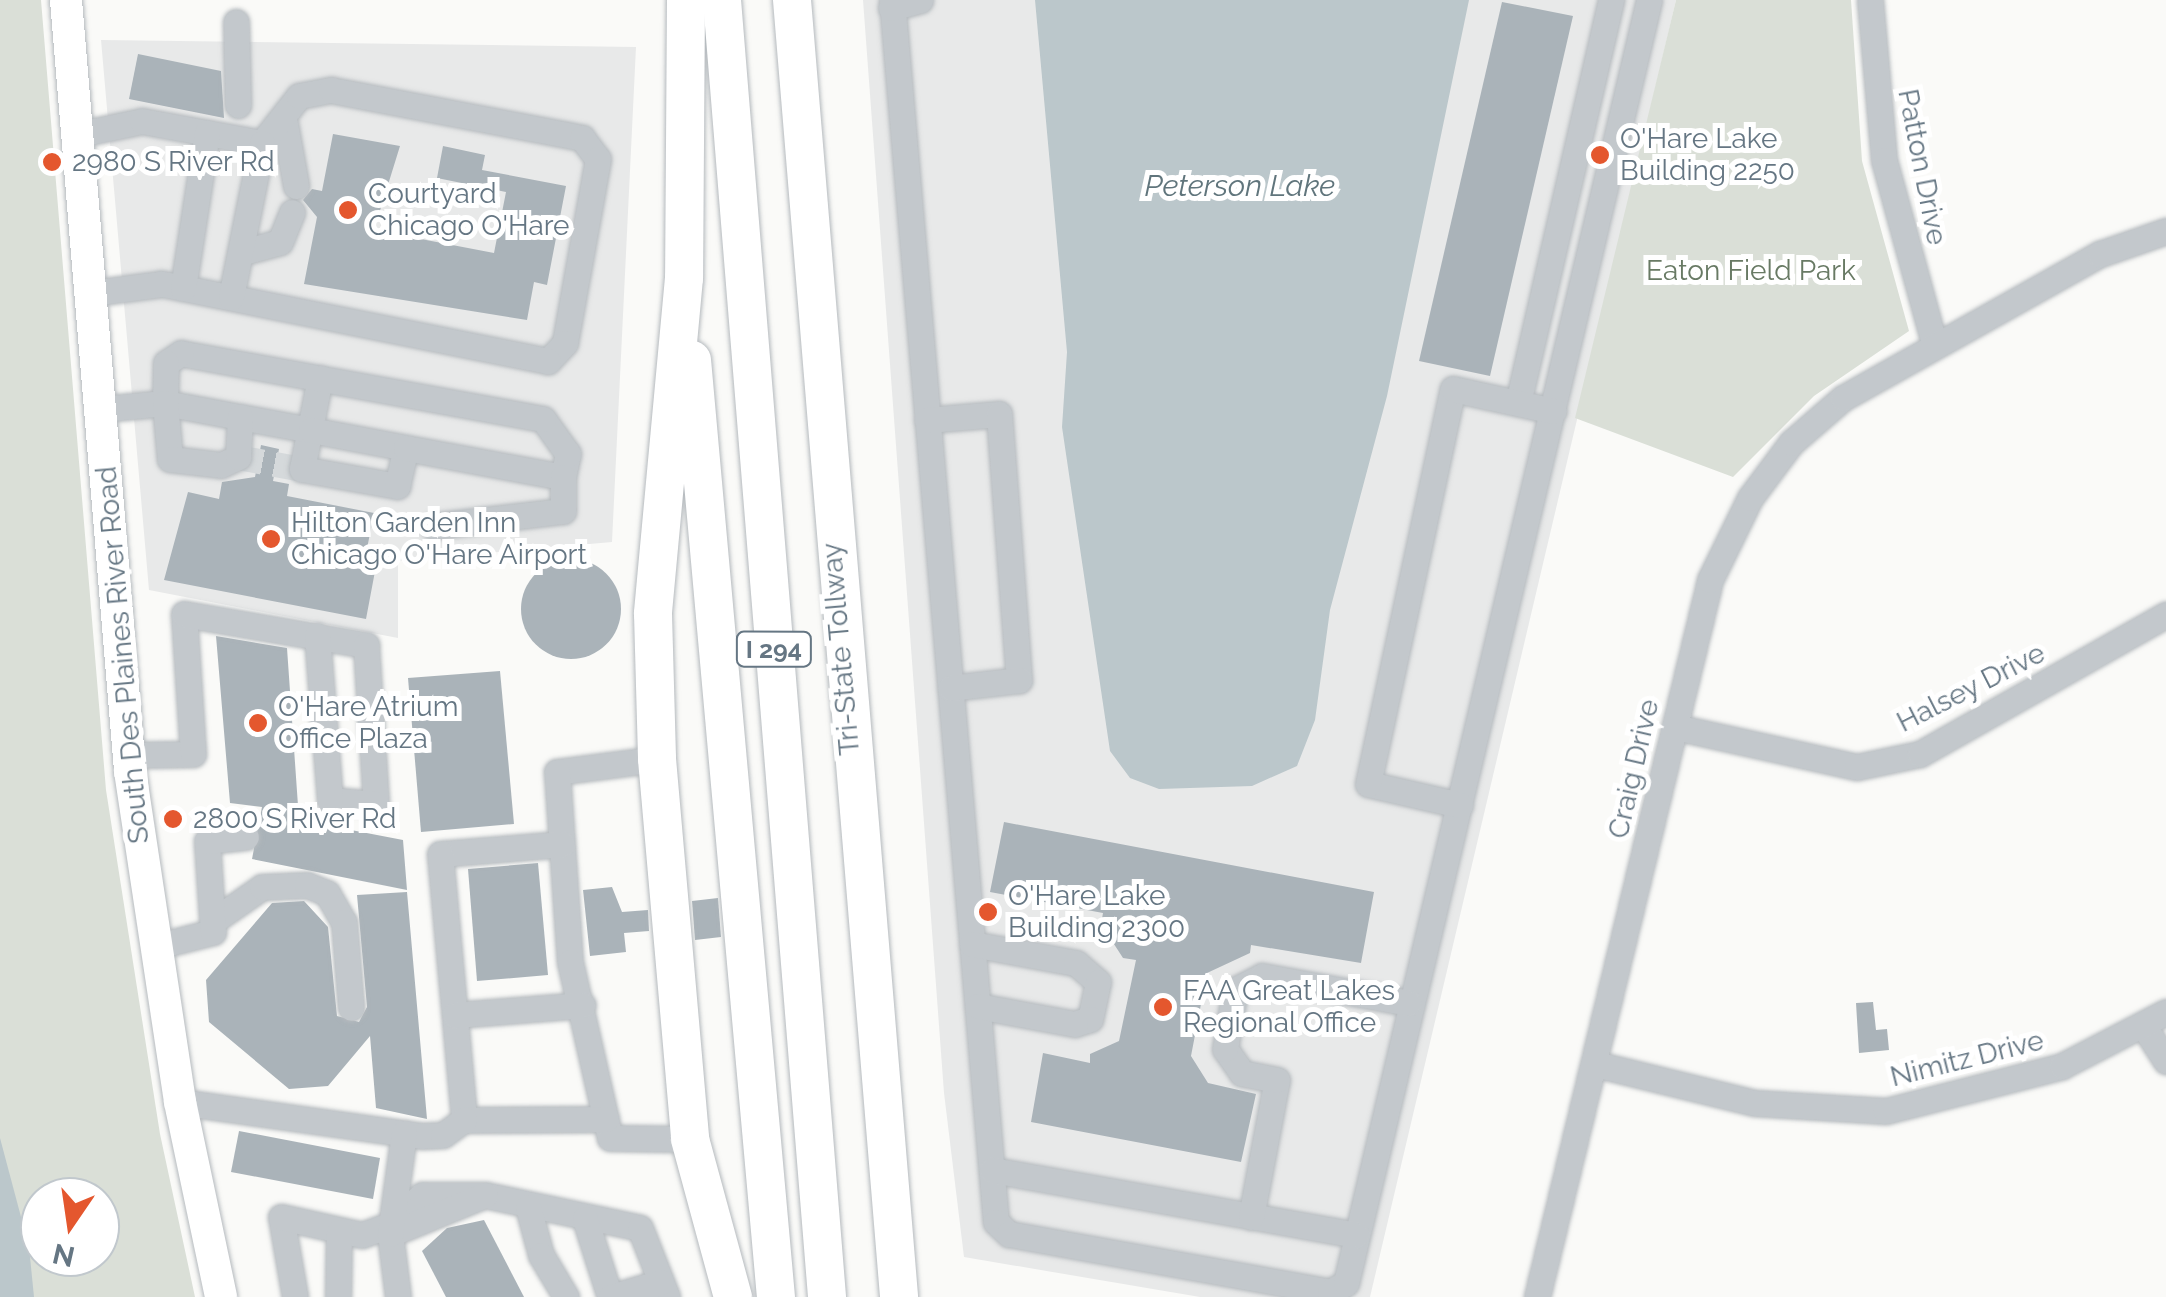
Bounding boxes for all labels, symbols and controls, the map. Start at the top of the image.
street label: Patton Drive [1890,86,1954,248]
place label: O'Hare Lake Building 2250 [1620,122,1795,188]
marker: O'Hare Lake Building 2250 [1589,144,1611,166]
place label: 2980 S River Rd [72,145,275,179]
marker: 2980 S River Rd [41,151,63,173]
water label: Peterson Lake [1145,168,1335,204]
place label: Courtyard Chicago O'Hare [368,177,570,243]
marker: Courtyard Chicago O'Hare [337,199,359,221]
park label: Eaton Field Park [1646,254,1856,288]
street label: South Des Plaines River Road [90,465,156,845]
place label: Hilton Garden Inn Chicago O'Hare Airport [291,506,588,572]
marker: Hilton Garden Inn Chicago O'Hare Airport [260,528,282,550]
street label: Tri-State Tollway [815,541,867,757]
road number: I 294 [734,629,814,669]
street label: Halsey Drive [1891,636,2051,740]
place label: O'Hare Atrium Office Plaza [278,690,459,756]
street label: Craig Drive [1602,696,1666,842]
marker: O'Hare Atrium Office Plaza [247,712,269,734]
place label: 2800 S River Rd [193,802,397,836]
marker: 2800 S River Rd [162,808,184,830]
place label: O'Hare Lake Building 2300 [1008,879,1185,945]
marker: O'Hare Lake Building 2300 [977,901,999,923]
place label: FAA Great Lakes Regional Office [1183,974,1396,1040]
marker: FAA Great Lakes Regional Office [1152,996,1174,1018]
street label: Nimitz Drive [1887,1024,2047,1094]
north arrow [20,1177,120,1277]
text: N [49,1236,78,1273]

